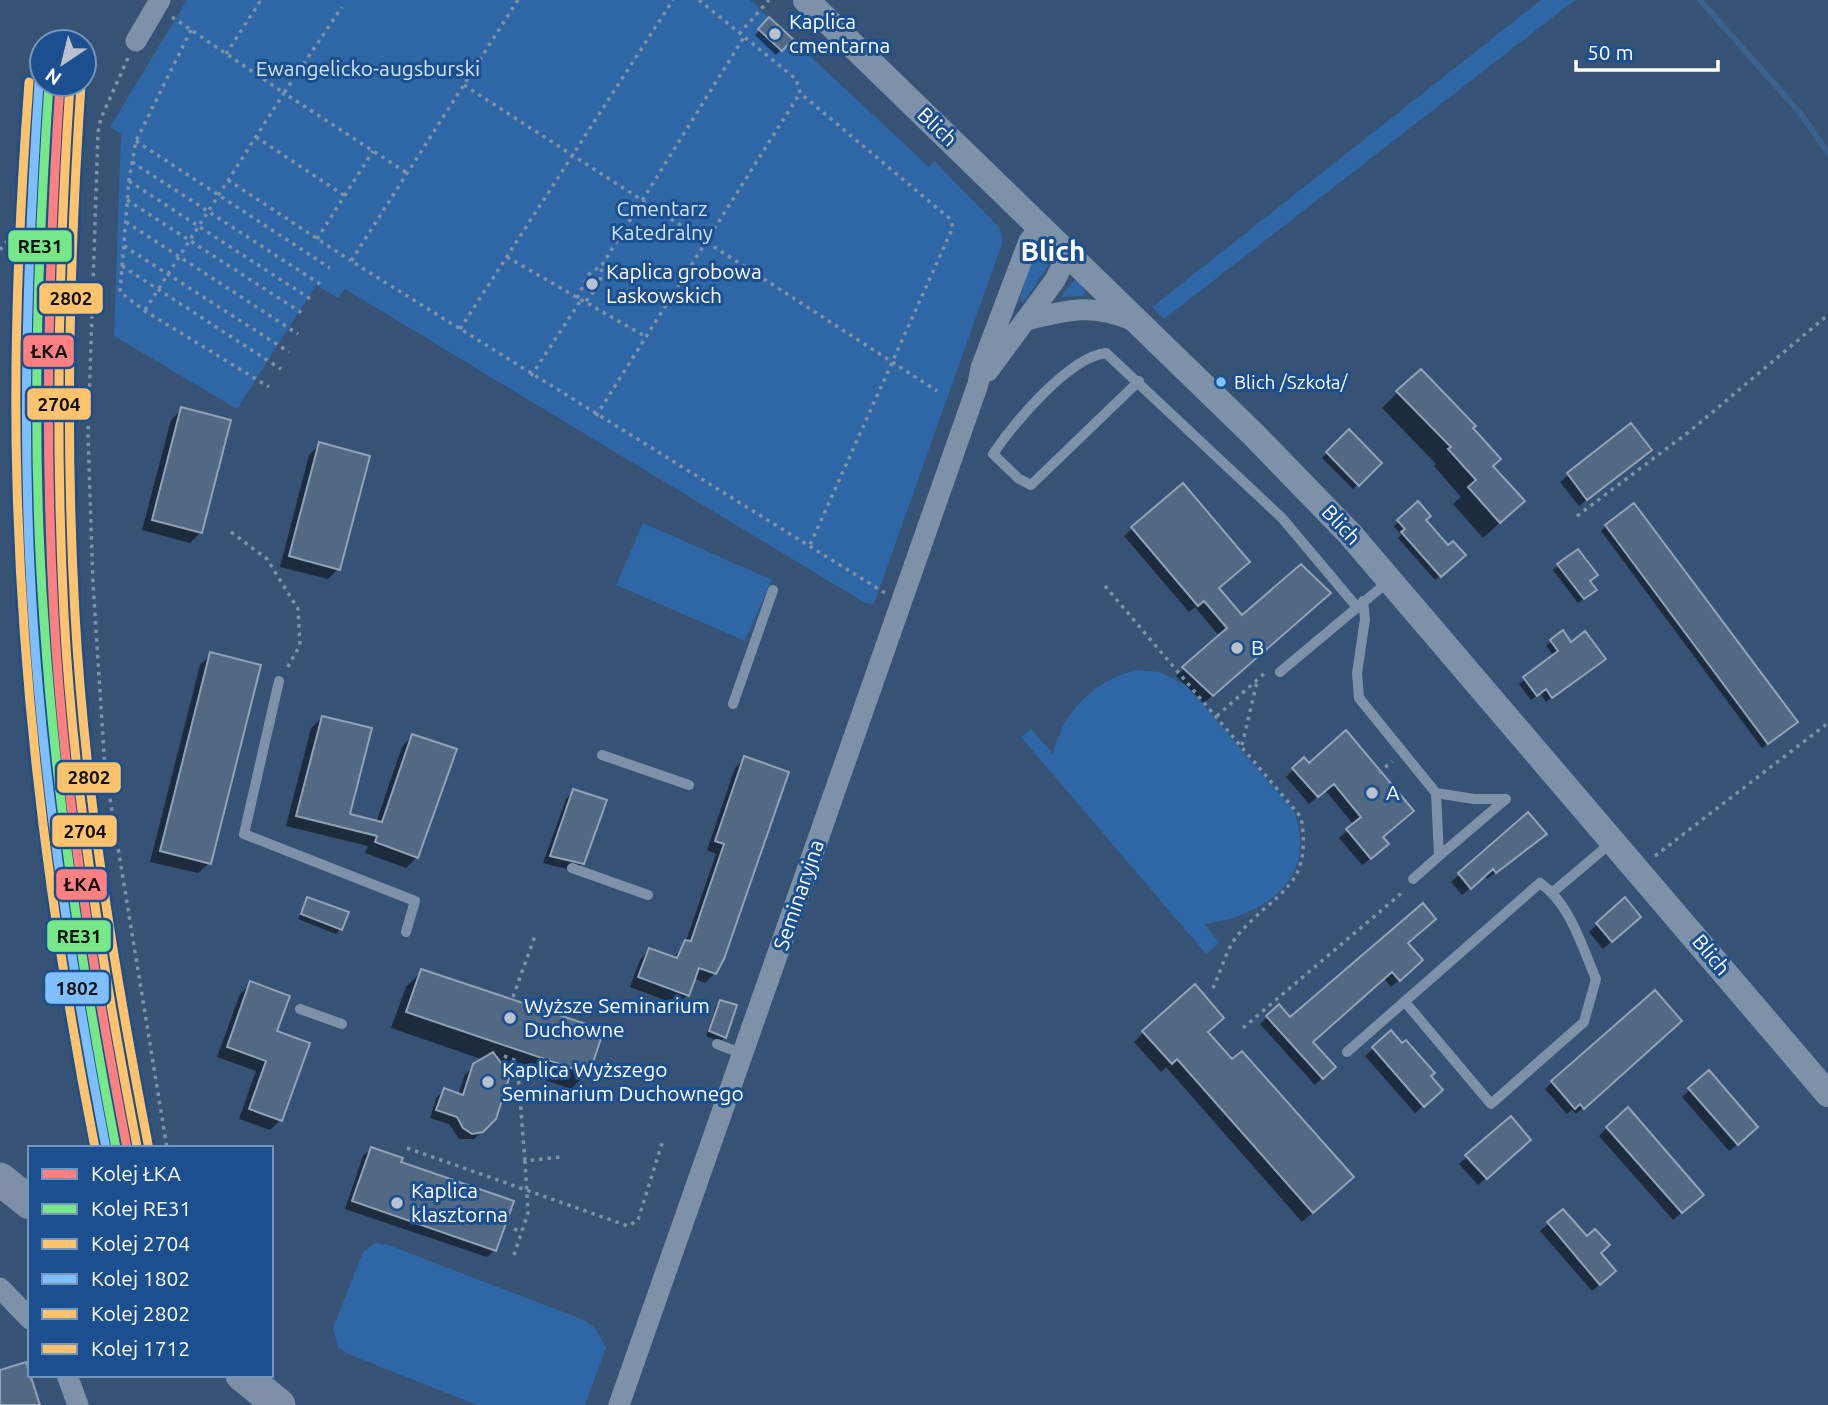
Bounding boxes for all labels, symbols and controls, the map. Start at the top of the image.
place label: Kaplica cmentarna [789,9,890,57]
marker: Kaplica cmentarna [767,26,783,42]
north arrow [28,28,98,98]
scale bar [1576,28,1718,72]
text: 50 m [1587,40,1634,64]
park label: Ewangelicko-augsburski [256,56,480,80]
text: N [41,64,65,90]
street label: Blich [913,102,962,151]
park label: Cmentarz Katedralny [611,196,713,244]
line badge: RE31 [7,229,73,263]
text: RE31 [17,235,63,257]
district label: Blich [1021,235,1085,266]
place label: Kaplica grobowa Laskowskich [606,259,762,307]
marker: Kaplica grobowa Laskowskich [584,276,600,292]
line badge: 2802 [38,282,104,315]
text: 2802 [50,287,92,309]
line badge: ŁKA [22,334,75,368]
text: ŁKA [30,340,68,362]
place label: Blich /Szkoła/ [1234,371,1349,393]
marker: Blich /Szkoła/ [1214,375,1228,389]
line badge: 2704 [26,387,92,421]
text: 2704 [38,393,81,415]
street label: Blich [1317,499,1366,549]
place label: B [1251,635,1264,659]
marker: B [1229,640,1245,656]
line badge: 2802 [56,761,122,794]
text: 2802 [68,766,110,788]
place label: A [1386,780,1400,804]
marker: A [1364,785,1380,801]
line badge: 2704 [51,814,118,848]
text: 2704 [64,820,107,842]
street label: Seminaryjna [768,836,828,953]
line badge: ŁKA [55,868,108,901]
text: ŁKA [63,873,101,895]
line badge: RE31 [46,919,112,953]
text: RE31 [56,925,102,947]
street label: Blich [1688,929,1736,980]
line badge: 1802 [44,971,110,1005]
text: 1802 [56,977,98,999]
place label: Wyższe Seminarium Duchowne [524,993,710,1041]
marker: Wyższe Seminarium Duchowne [502,1010,518,1026]
place label: Kaplica Wyższego Seminarium Duchownego [502,1057,744,1105]
marker: Kaplica Wyższego Seminarium Duchownego [480,1074,496,1090]
legend [28,1146,273,1377]
text: Kolej ŁKA [91,1161,181,1185]
place label: Kaplica klasztorna [411,1178,508,1226]
marker: Kaplica klasztorna [389,1195,405,1211]
text: Kolej RE31 [91,1196,191,1220]
text: Kolej 2704 [91,1231,190,1255]
text: Kolej 1802 [91,1266,190,1290]
text: Kolej 2802 [91,1301,190,1325]
text: Kolej 1712 [91,1336,190,1360]

